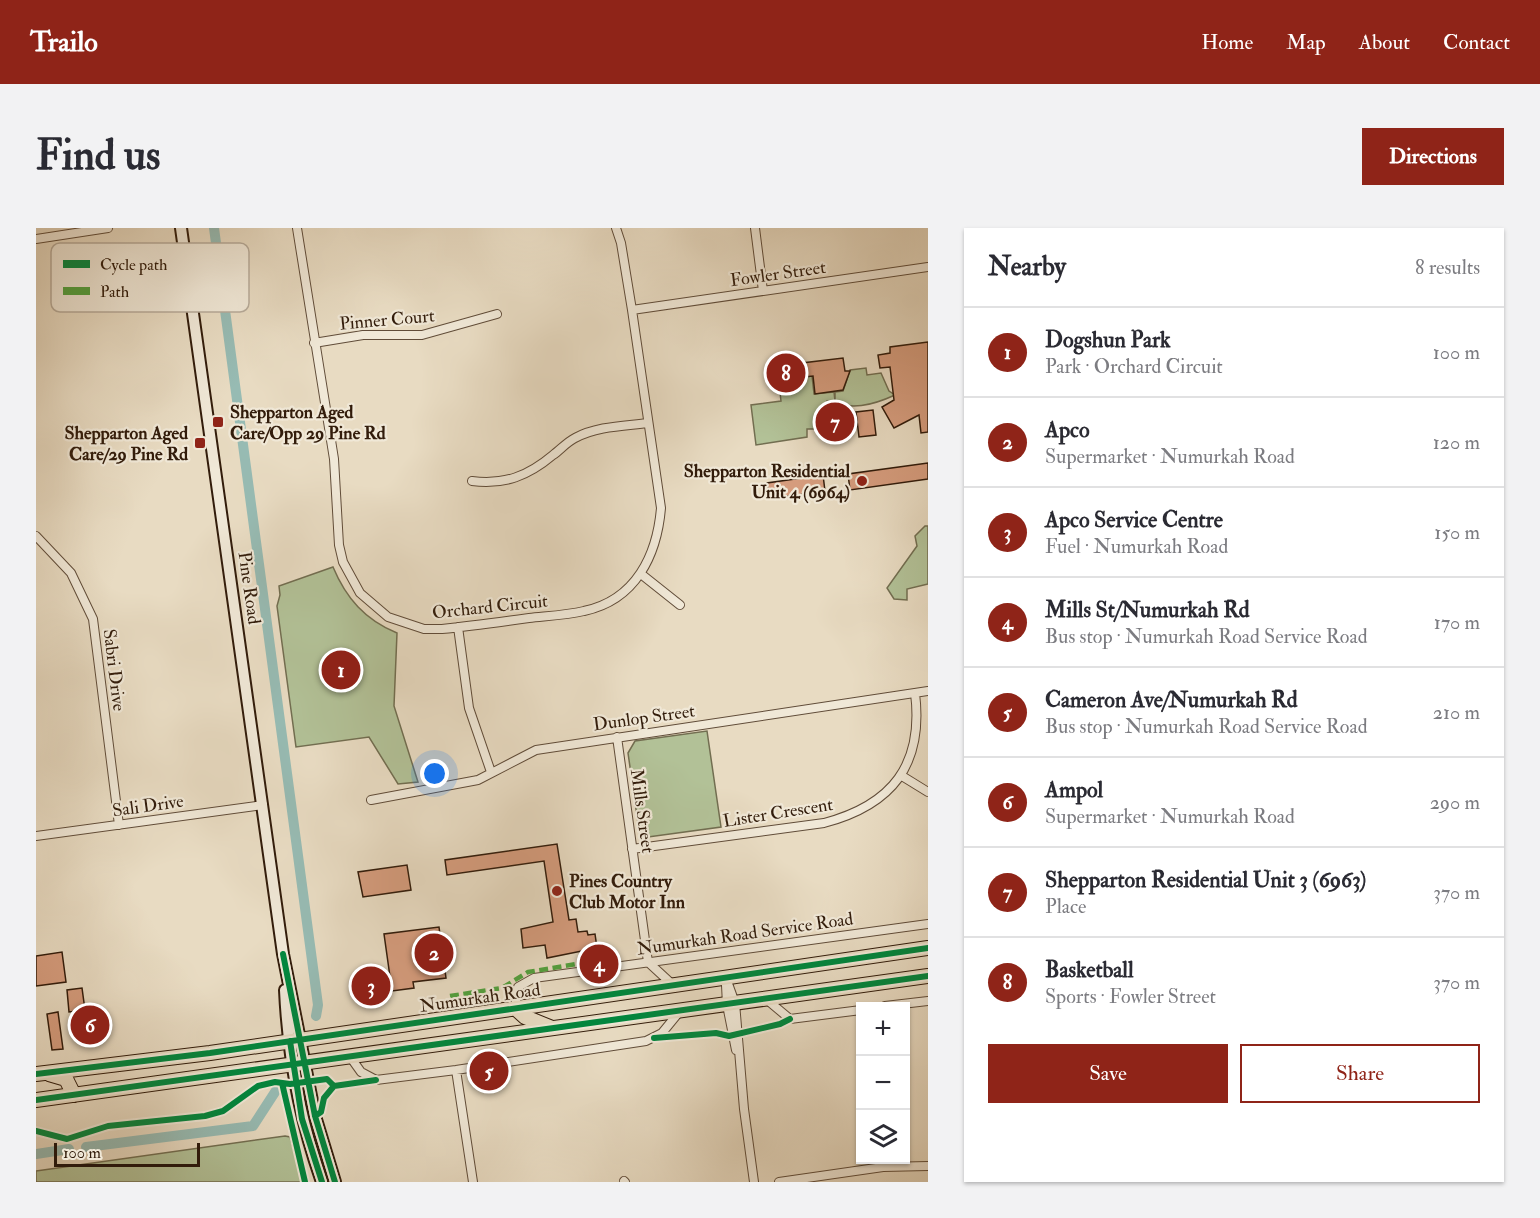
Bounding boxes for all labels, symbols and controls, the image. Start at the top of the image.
text: Trailo [30,25,98,60]
text: Home [1201,29,1253,56]
text: Map [1286,29,1326,56]
text: About [1359,29,1410,56]
text: Contact [1443,29,1510,56]
button: Directions [1362,128,1504,185]
text: Find us [36,130,160,182]
legend [51,243,249,312]
text: Nearby [988,251,1066,283]
text: Cycle path [100,255,168,276]
text: 8 results [1415,255,1480,280]
street label: Fowler Street [729,256,827,292]
text: Path [100,282,130,302]
street label: Pinner Court [338,304,436,336]
text: Dogshun Park [1045,326,1171,354]
text: 1 [1004,340,1011,365]
text: 100 m [1433,340,1480,365]
pin: 8 [766,350,806,396]
text: Park · Orchard Circuit [1045,354,1223,379]
pin: 7 [816,400,854,444]
place label: Shepparton Aged Care/Opp 29 Pine Rd [230,401,386,445]
marker: Shepparton Aged Care/Opp 29 Pine Rd [211,415,225,429]
text: Apco [1045,416,1089,444]
place label: Shepparton Aged Care/29 Pine Rd [65,422,188,466]
text: 2 [1002,430,1013,455]
text: 120 m [1433,430,1480,455]
marker: Shepparton Aged Care/29 Pine Rd [193,436,207,450]
text: Supermarket · Numurkah Road [1045,444,1295,469]
place label: Shepparton Residential Unit 4 (6964) [684,460,850,504]
marker: Shepparton Residential Unit 4 (6964) [855,474,869,488]
text: Apco Service Centre [1045,506,1223,534]
text: 3 [1004,520,1011,545]
text: 150 m [1434,520,1480,545]
text: Fuel · Numurkah Road [1045,534,1228,559]
street label: Pine Road [232,550,266,626]
street label: Orchard Circuit [431,589,549,625]
text: Mills St/Numurkah Rd [1045,596,1250,624]
text: 4 [1002,610,1013,635]
text: 170 m [1434,610,1480,635]
text: Bus stop · Numurkah Road Service Road [1045,624,1367,649]
street label: Sabri Drive [98,628,131,713]
pin: 1 [322,648,360,692]
text: Cameron Ave/Numurkah Rd [1045,686,1297,714]
street label: Dunlop Street [592,699,697,737]
text: 5 [1003,700,1012,725]
text: 210 m [1433,700,1480,725]
text: Bus stop · Numurkah Road Service Road [1045,714,1367,739]
your location [420,759,449,788]
street label: Mills Street [625,767,659,855]
text: Ampol [1045,776,1103,804]
street label: Sali Drive [111,790,186,822]
text: 6 [1002,790,1013,815]
text: 290 m [1430,790,1480,815]
street label: Lister Crescent [721,793,835,833]
text: Supermarket · Numurkah Road [1045,804,1295,829]
text: Shepparton Residential Unit 3 (6963) [1045,866,1366,894]
place label: Pines Country Club Motor Inn [569,870,686,914]
text: 7 [1003,880,1012,905]
text: 370 m [1433,880,1480,905]
marker: Pines Country Club Motor Inn [550,884,564,898]
text: Place [1045,894,1086,919]
street label: Numurkah Road Service Road [635,907,855,961]
pin: 2 [414,930,454,976]
pin: 4 [580,942,618,986]
text: Basketball [1045,956,1134,984]
pin: 3 [352,964,390,1008]
text: 8 [1003,970,1012,995]
text: 370 m [1433,970,1480,995]
street label: Numurkah Road [418,978,542,1018]
text: Sports · Fowler Street [1045,984,1216,1009]
pin: 6 [70,1002,110,1048]
map controls [856,1002,910,1164]
button: + [856,1002,910,1056]
button: Save [988,1044,1228,1103]
button: Share [1240,1044,1480,1103]
pin: 5 [470,1048,508,1094]
button: − [856,1056,910,1110]
button: layers [856,1110,910,1164]
scale bar [54,1140,200,1168]
text: 100 m [63,1143,101,1163]

